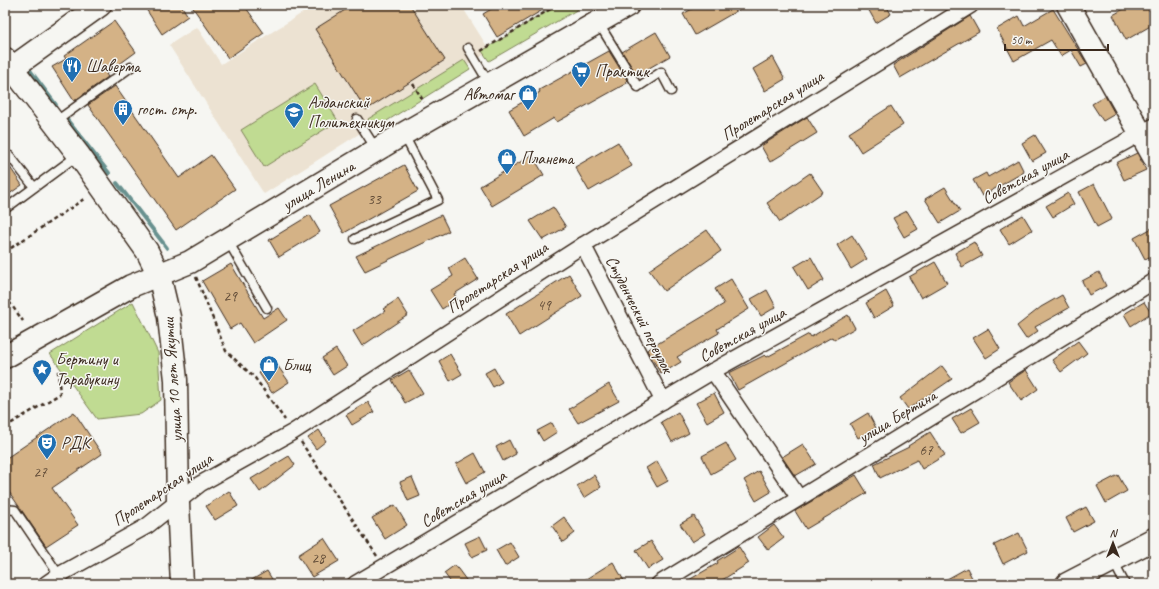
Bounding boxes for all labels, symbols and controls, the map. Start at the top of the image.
scale bar [1005,26,1108,52]
text: 50 m [1011,32,1033,48]
restaurant icon: Шаверма [61,55,83,83]
place label: Шаверма [86,56,142,77]
supermarket icon: Практик [570,60,592,88]
place label: Практик [595,61,650,82]
street label: Пролетарская улица [717,65,828,145]
shop icon: Автомаг [517,83,539,111]
place label: Автомаг [463,84,516,105]
place label: Алданский Политехникум [308,92,395,133]
building icon: гост. стр. [112,98,134,126]
place label: гост. стр. [137,99,197,120]
school or university icon: Алданский Политехникум [283,101,305,129]
street label: Советская улица [978,143,1074,209]
shop icon: Планета [496,147,518,175]
place label: Планета [521,148,576,169]
street label: улица Ленина [277,155,360,216]
house number: 33 [367,190,382,209]
street label: Пролетарская улица [443,236,553,318]
street label: Студенческий переулок [601,252,679,378]
house number: 29 [223,287,238,306]
house number: 49 [537,296,552,315]
street label: Советская улица [695,301,791,367]
street label: улица 10 лет Якутии [158,315,187,444]
place label: Бертину и Тарабукину [56,349,120,390]
shop icon: Блиц [258,354,280,382]
place label: Блиц [283,355,312,376]
place icon: Бертину и Тарабукину [31,358,53,386]
street label: улица Бертина [854,384,942,448]
theatre icon: РДК [36,432,58,460]
place label: РДК [61,433,92,454]
house number: 67 [919,441,934,460]
street label: Пролетарская улица [108,448,217,531]
house number: 27 [33,463,48,482]
street label: Советская улица [417,464,511,532]
north arrow [1093,523,1133,563]
text: N [1110,526,1119,540]
house number: 28 [311,549,326,568]

